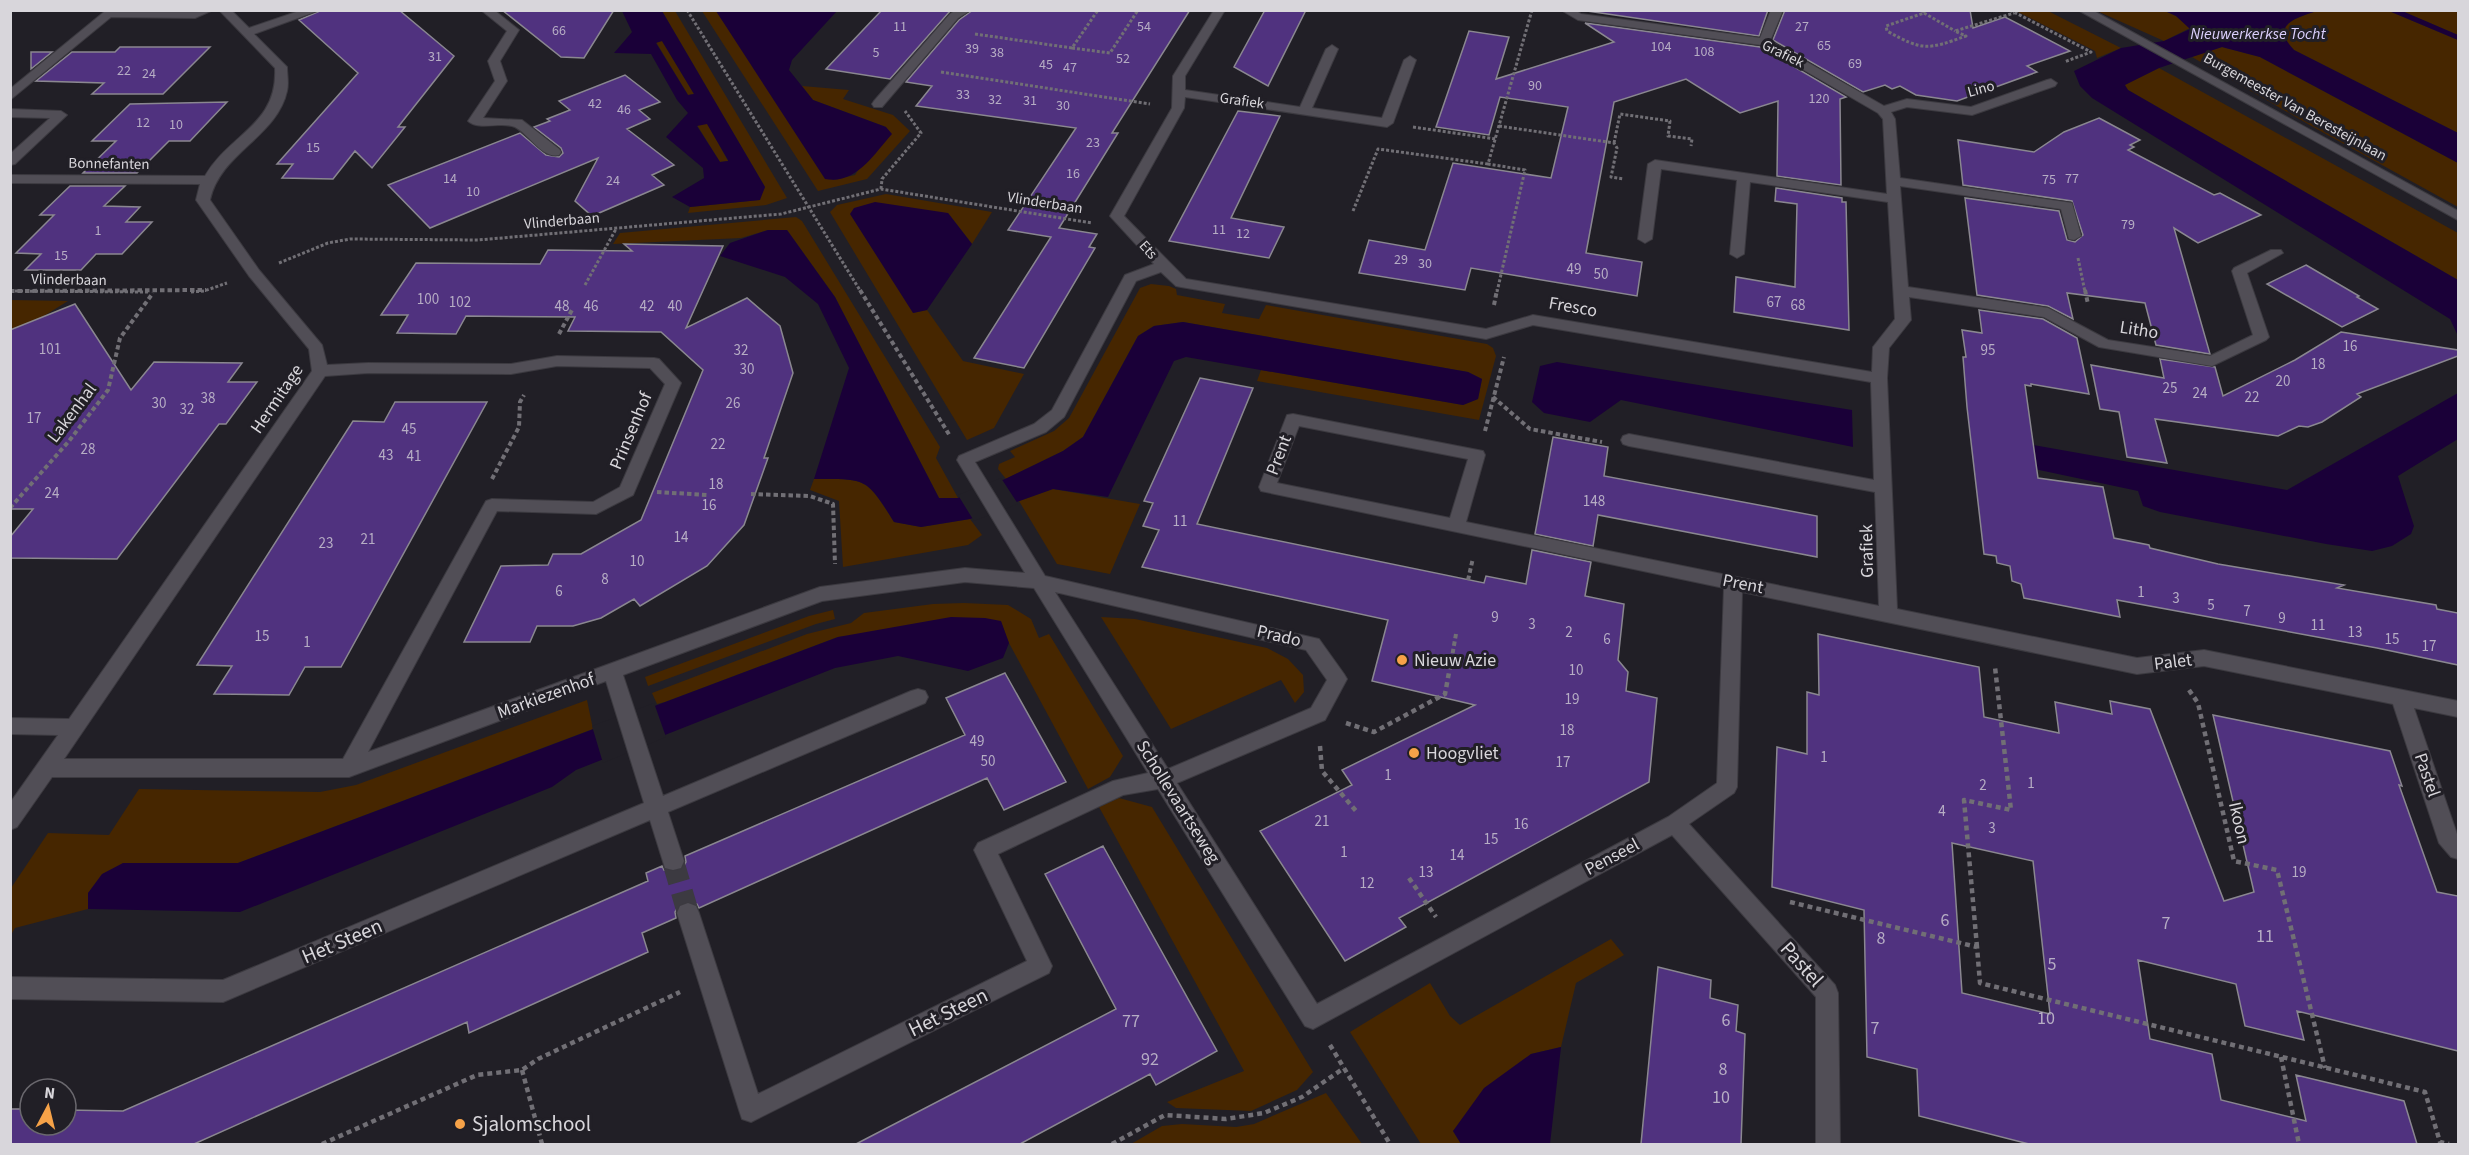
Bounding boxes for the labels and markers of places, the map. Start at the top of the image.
place label: Nieuw Azie [1414,648,1496,673]
marker: Nieuw Azie [1395,653,1409,667]
place label: Hoogvliet [1426,741,1499,766]
marker: Hoogvliet [1407,746,1421,760]
place label: Sjalomschool [472,1109,591,1139]
marker: Sjalomschool [453,1117,467,1131]

